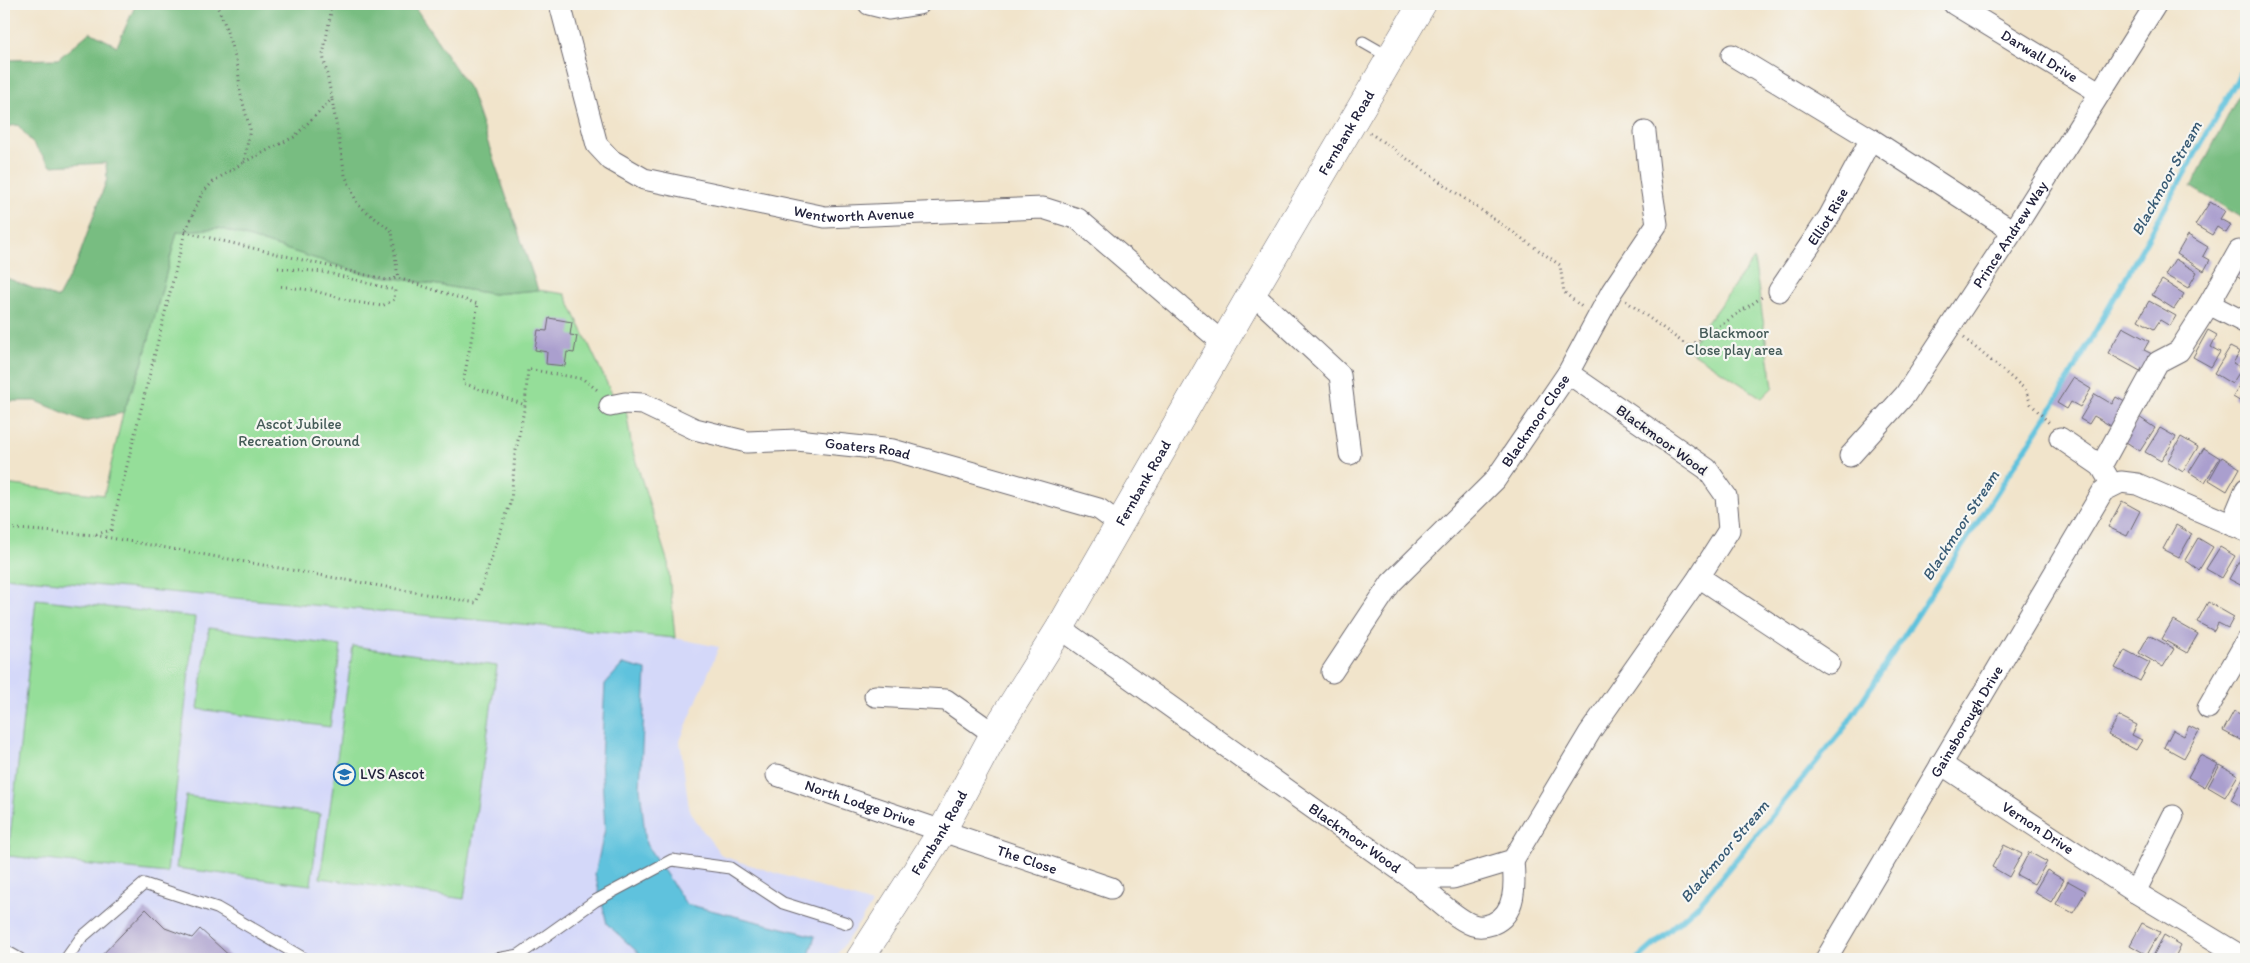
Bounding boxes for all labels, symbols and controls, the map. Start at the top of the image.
street label: Darwall Drive [1998,26,2081,86]
street label: Fernbank Road [1314,87,1378,179]
water label: Blackmoor Stream [2127,118,2206,239]
street label: Prince Andrew Way [1969,178,2051,292]
street label: Elliot Rise [1803,185,1852,249]
street label: Wentworth Avenue [792,202,915,226]
park label: Blackmoor Close play area [1685,324,1783,359]
street label: Blackmoor Close [1497,371,1574,471]
street label: Blackmoor Wood [1613,401,1711,479]
park label: Ascot Jubilee Recreation Ground [238,415,360,450]
street label: Goaters Road [824,434,914,464]
street label: Fernbank Road [1111,437,1175,529]
water label: Blackmoor Stream [1918,466,2003,584]
street label: Gainsborough Drive [1926,662,2007,781]
school or university icon: LVS Ascot [332,762,356,786]
place label: LVS Ascot [360,765,425,783]
street label: North Lodge Drive [802,776,918,830]
street label: Fernbank Road [907,787,971,879]
water label: Blackmoor Stream [1676,796,1773,906]
street label: Vernon Drive [1998,798,2077,858]
street label: Blackmoor Wood [1305,799,1405,877]
street label: The Close [995,841,1060,878]

